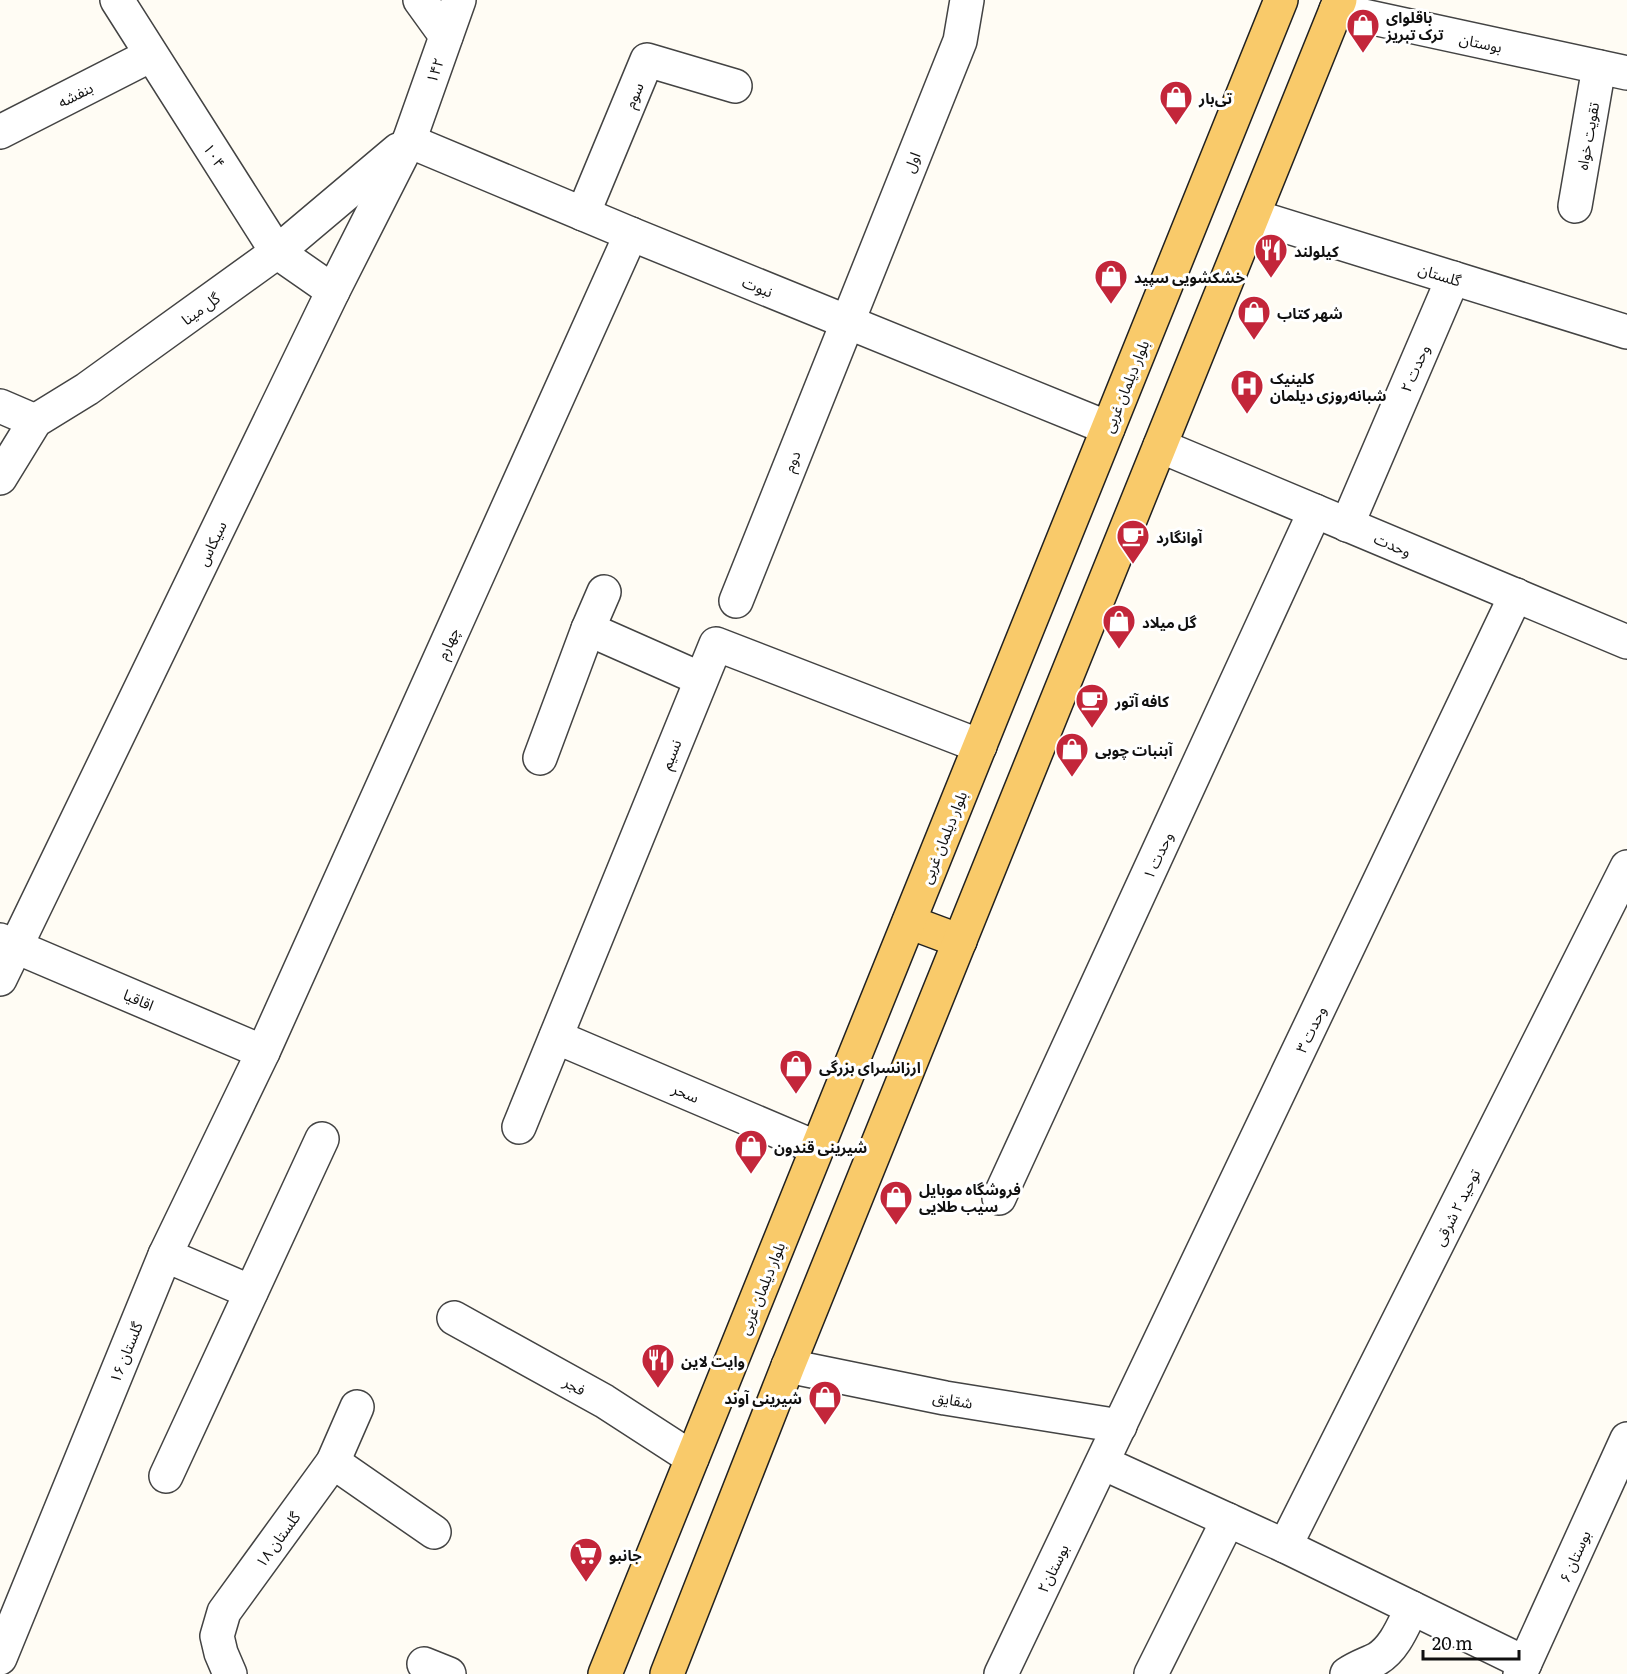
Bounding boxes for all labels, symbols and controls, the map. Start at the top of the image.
place label: باقلوای ترک تبریز [1385,5,1444,45]
shop icon: باقلوای ترک تبریز [1345,7,1381,54]
street label: بوستان [1458,26,1504,58]
street label: ۱۴۲ [419,54,449,86]
street label: بنفشه [53,75,97,113]
street label: سوم [617,78,650,112]
shop icon: تی‌بار [1158,79,1194,126]
place label: تی‌بار [1198,86,1233,109]
street label: تقویت خواه [1570,100,1604,172]
street label: ۱۰۴ [198,138,232,172]
street label: اول [896,148,926,176]
restaurant icon: کیلولند [1253,232,1289,279]
place label: کیلولند [1294,239,1339,262]
street label: گلستان [1416,257,1465,292]
shop icon: خشکشویی سپید [1093,258,1129,305]
place label: خشکشویی سپید [1134,265,1246,288]
street label: نبوت [739,270,777,302]
street label: گل مینا [176,286,225,330]
shop icon: شهر کتاب [1236,294,1272,341]
place label: شهر کتاب [1277,301,1343,324]
street label: بلوار دیلمان غربی [1096,336,1154,436]
street label: وحدت ۲ [1393,340,1435,396]
place label: کلینیک شبانه‌روزی دیلمان [1270,366,1386,406]
hospital icon: کلینیک شبانه‌روزی دیلمان [1229,368,1265,415]
street label: دوم [776,447,807,475]
street label: سیکاس [190,516,232,569]
cafe icon: آوانگارد [1115,518,1151,565]
place label: آوانگارد [1156,525,1203,548]
street label: وحدت [1371,526,1415,562]
shop icon: گل میلاد [1101,603,1137,650]
place label: گل میلاد [1142,610,1197,633]
street label: چهارم [430,623,465,663]
cafe icon: کافه آتور [1074,682,1110,729]
place label: کافه آتور [1114,689,1169,712]
shop icon: آبنبات چوبی [1054,731,1090,778]
street label: نسیم [654,735,687,773]
place label: آبنبات چوبی [1095,738,1174,761]
street label: بلوار دیلمان غربی [914,787,972,887]
street label: وحدت ۱ [1136,827,1178,883]
street label: اقاقیا [120,982,158,1016]
street label: وحدت ۳ [1289,1001,1331,1057]
shop icon: ارزانسرای بزرگی [778,1048,814,1095]
place label: ارزانسرای بزرگی [819,1055,921,1078]
street label: سحر [668,1076,703,1108]
shop icon: شیرینی قندون [733,1128,769,1175]
place label: شیرینی قندون [774,1135,867,1158]
street label: توحید ۲ شرقی [1427,1165,1485,1249]
place label: فروشگاه موبایل سیب طلایی [919,1177,1021,1217]
shop icon: فروشگاه موبایل سیب طلایی [878,1179,914,1226]
street label: بلوار دیلمان غربی [732,1238,790,1338]
street label: گلستان ۱۶ [102,1317,148,1386]
restaurant icon: وایت لاین [640,1342,676,1389]
place label: وایت لاین [681,1349,745,1372]
street label: فجر [559,1369,591,1401]
shop icon: شیرینی آوند [807,1379,843,1426]
street label: شقایق [931,1384,975,1414]
place label: شیرینی آوند [724,1386,802,1409]
street label: گلستان ۱۸ [249,1506,306,1572]
street label: بوستان ۶ [1552,1526,1596,1586]
supermarket icon: جانبو [568,1536,604,1583]
street label: بوستان۲ [1030,1540,1074,1596]
place label: جانبو [609,1543,642,1566]
scale bar [1423,1623,1519,1661]
text: 20 m [1432,1629,1473,1656]

